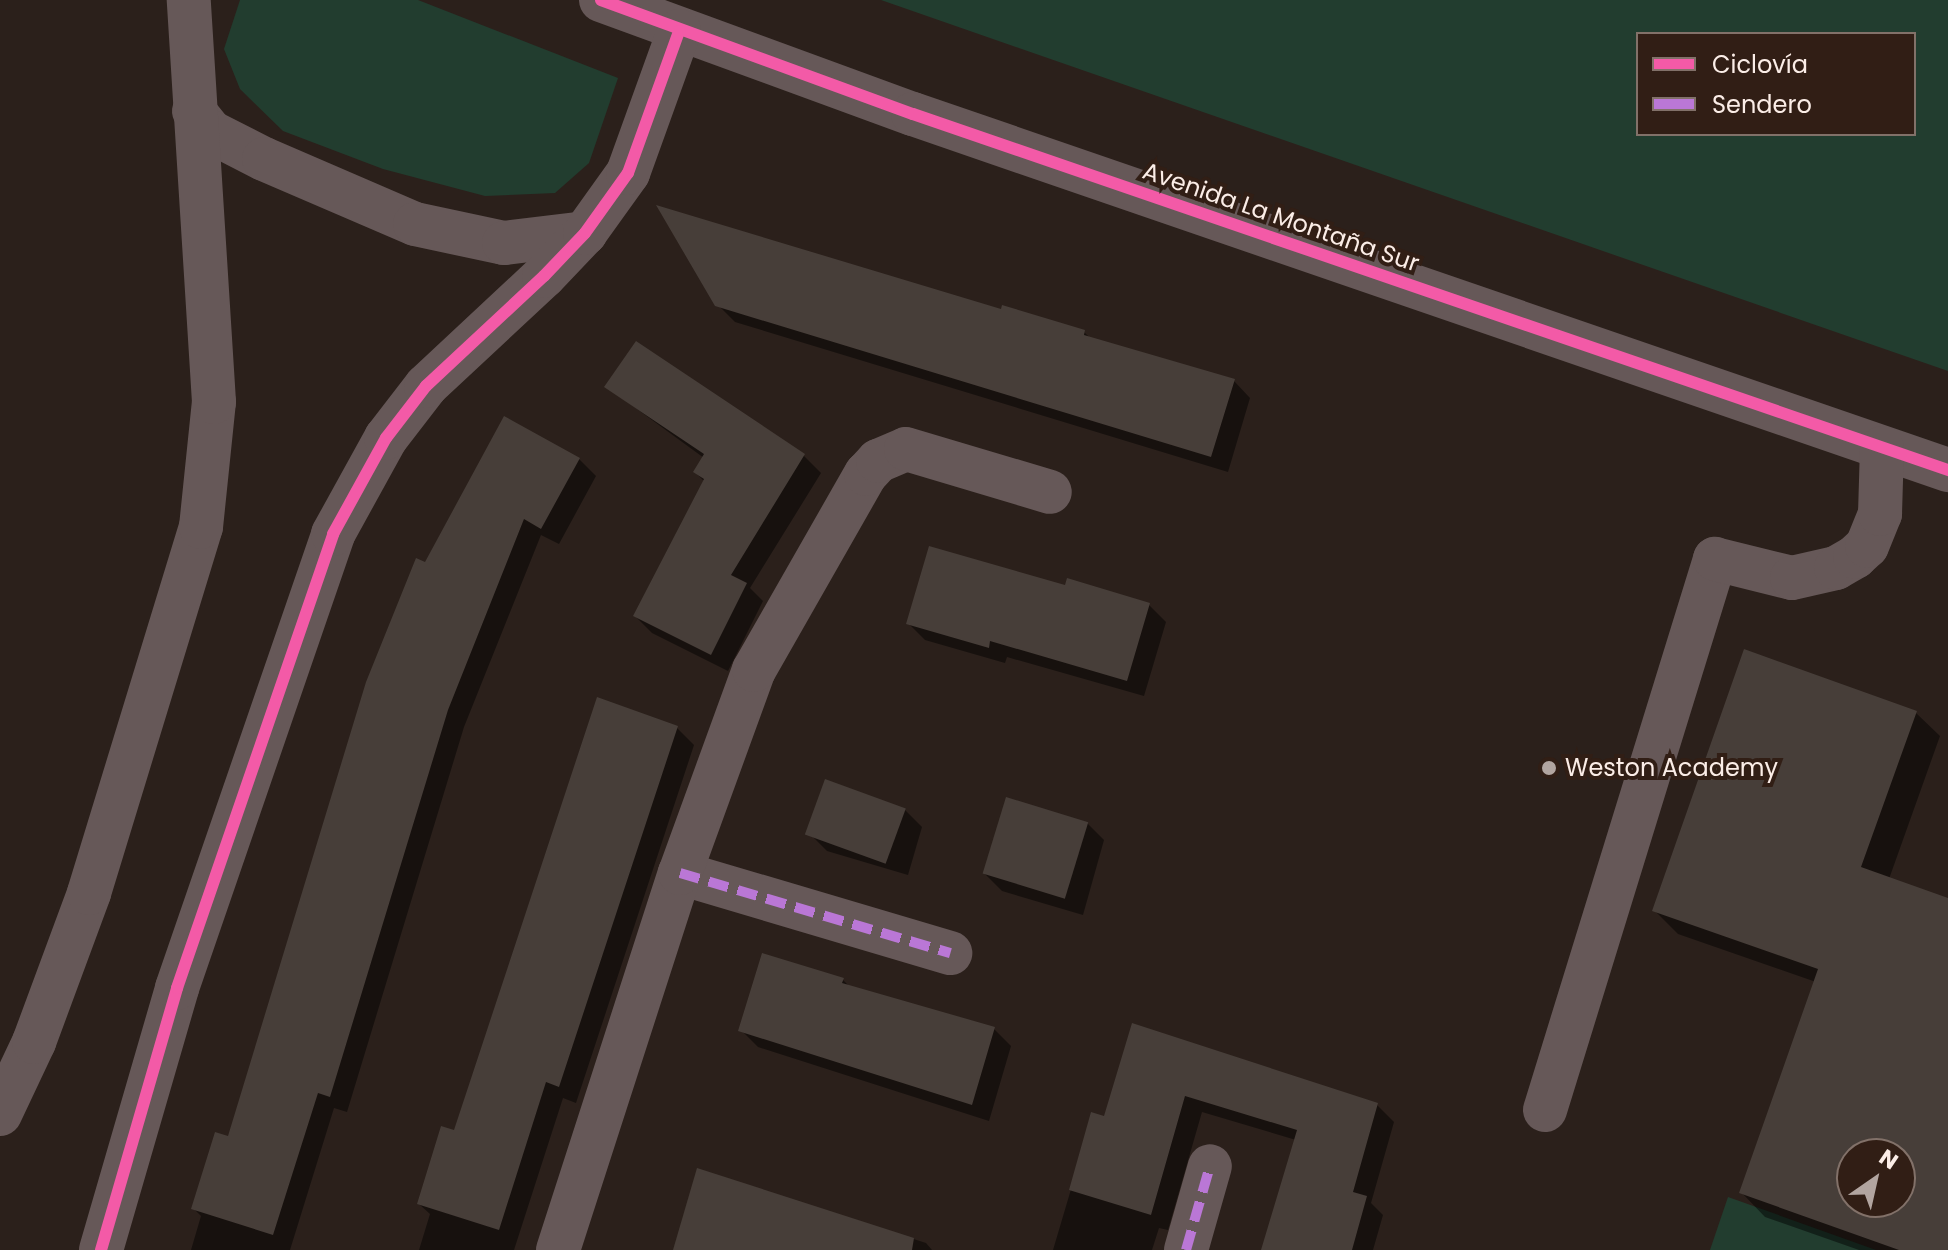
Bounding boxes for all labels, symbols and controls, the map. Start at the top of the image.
legend [1636,32,1916,136]
text: Ciclovía [1712,48,1808,81]
text: Sendero [1712,88,1812,121]
street label: Avenida La Montaña Sur [1139,156,1423,278]
place label: Weston Academy [1565,754,1778,782]
marker: Weston Academy [1540,759,1558,777]
north arrow [1836,1138,1916,1218]
text: N [1873,1142,1904,1177]

